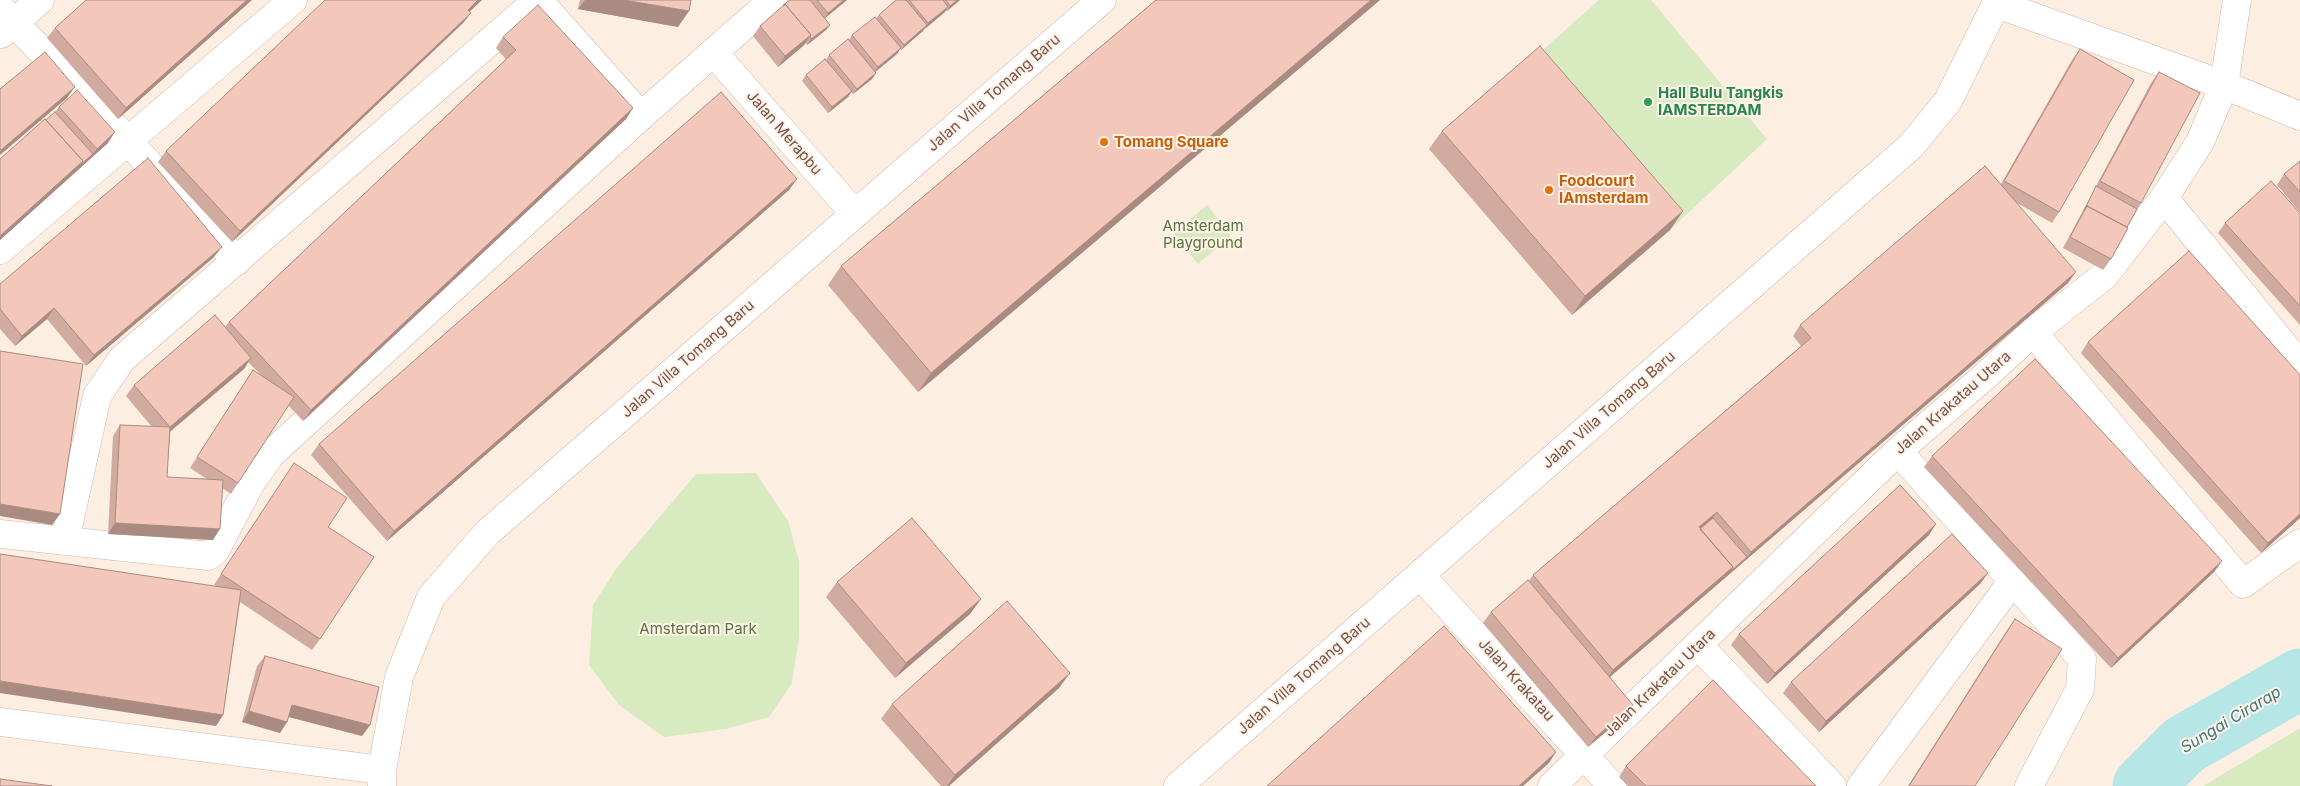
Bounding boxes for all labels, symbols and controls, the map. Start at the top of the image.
street label: Jalan Villa Tomang Baru [924,30,1064,156]
place label: Hall Bulu Tangkis IAMSTERDAM [1658,84,1783,119]
street label: Jalan Merapbu [743,87,825,179]
marker: Hall Bulu Tangkis IAMSTERDAM [1642,96,1654,108]
place label: Tomang Square [1114,133,1229,151]
marker: Tomang Square [1098,136,1110,148]
place label: Foodcourt IAmsterdam [1559,172,1648,207]
marker: Foodcourt IAmsterdam [1543,184,1555,196]
park label: Amsterdam Playground [1162,217,1244,252]
street label: Jalan Villa Tomang Baru [618,296,758,422]
street label: Jalan Villa Tomang Baru [1539,347,1679,473]
street label: Jalan Krakatau Utara [1891,348,2015,458]
street label: Jalan Villa Tomang Baru [1234,613,1374,739]
park label: Amsterdam Park [639,620,757,638]
street label: Jalan Krakatau Utara [1600,625,1720,741]
street label: Jalan Krakatau [1474,635,1558,725]
water label: Sungai Cirarap [2177,682,2285,758]

